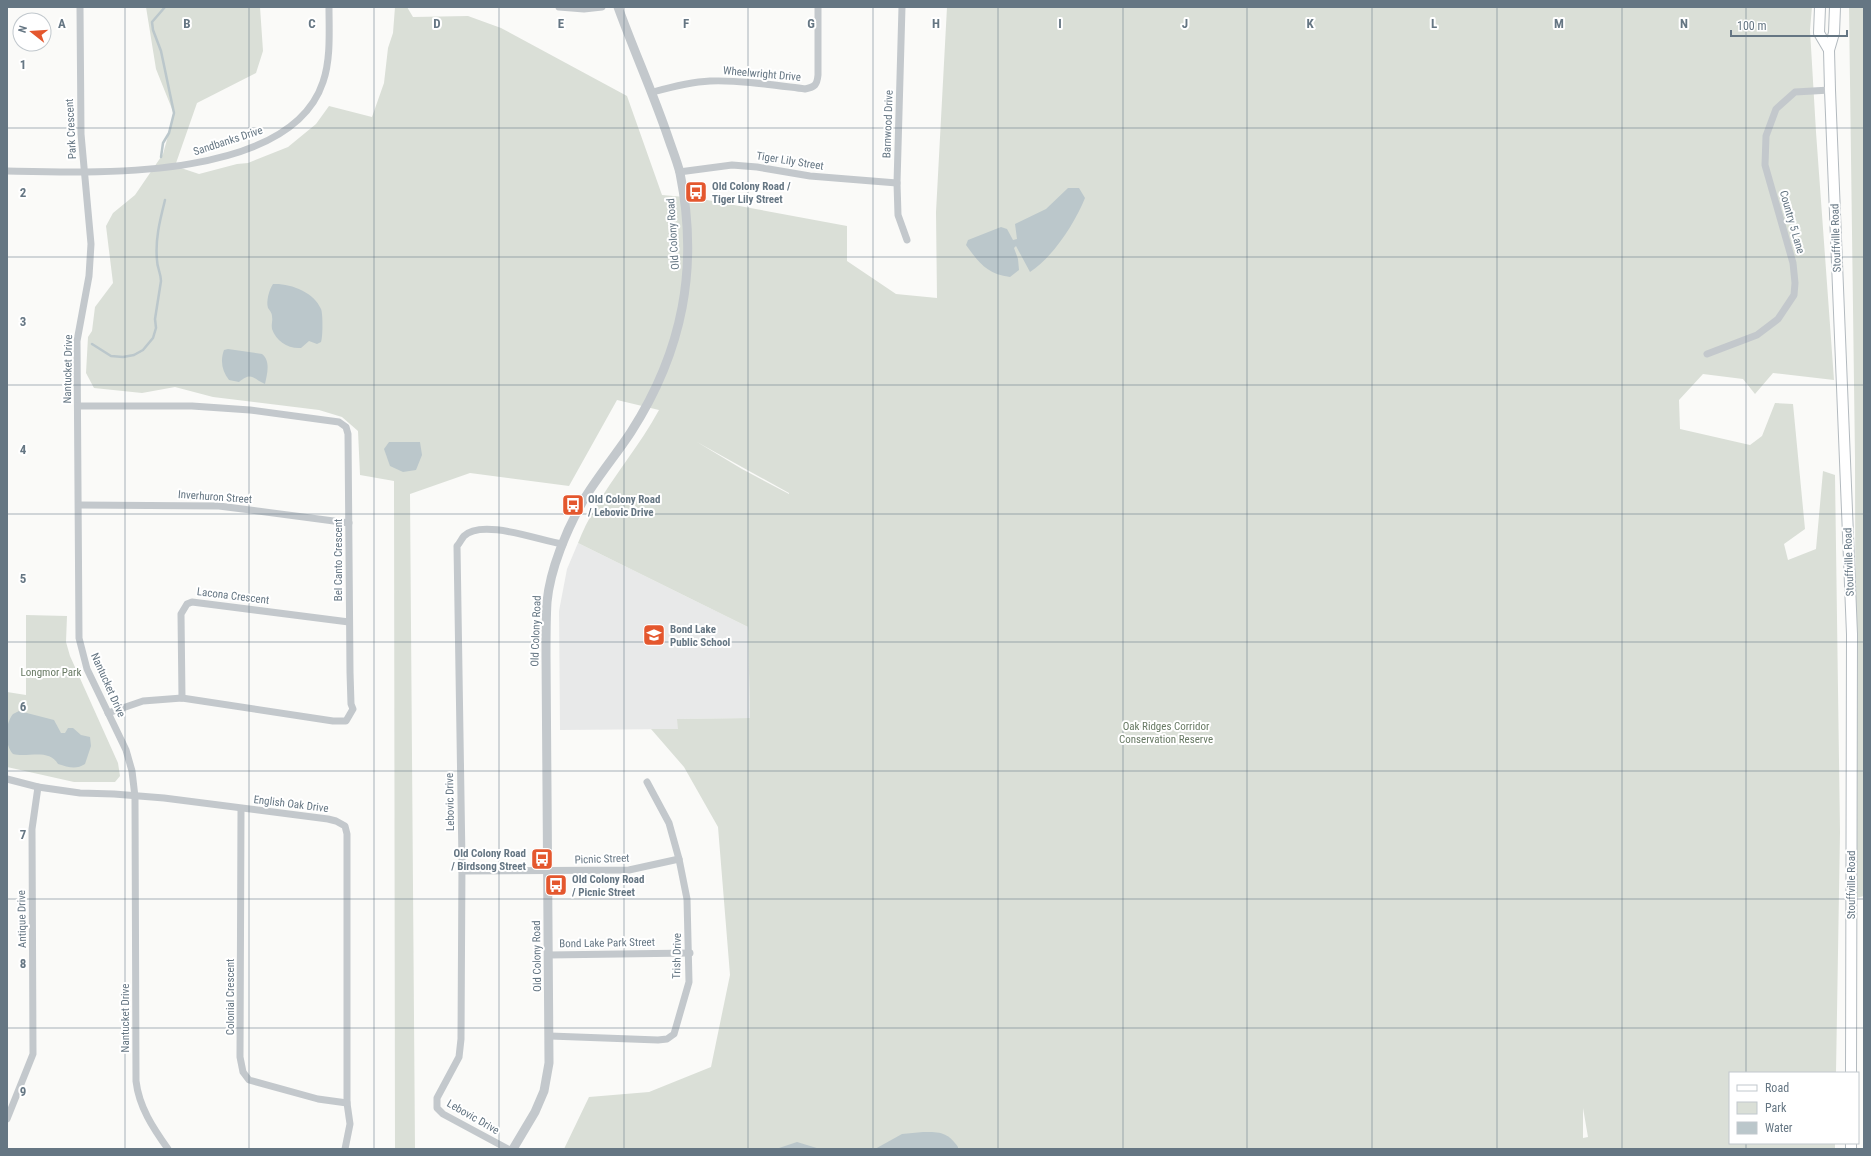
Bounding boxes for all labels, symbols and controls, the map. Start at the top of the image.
north arrow [12,12,52,52]
scale bar [1731,12,1847,38]
text: A [58,16,66,31]
text: B [183,16,191,31]
text: C [308,16,316,31]
text: D [433,16,441,31]
text: E [558,16,565,31]
text: F [683,16,689,31]
text: G [807,16,815,31]
text: H [932,16,940,31]
text: I [1058,16,1062,31]
text: J [1182,16,1188,31]
text: K [1306,16,1314,31]
text: L [1431,16,1437,31]
text: M [1554,16,1564,31]
text: N [1680,16,1688,31]
text: 100 m [1737,19,1767,33]
text: N [16,24,30,34]
text: 1 [20,57,26,72]
street label: Wheelwright Drive [723,64,801,84]
street label: Barnwood Drive [880,90,896,158]
street label: Park Crescent [63,98,79,160]
street label: Sandbanks Drive [192,124,264,158]
street label: Tiger Lily Street [755,149,825,173]
bus stop icon: Old Colony Road / Tiger Lily Street [683,179,709,205]
place label: Old Colony Road / Tiger Lily Street [712,180,791,206]
text: 2 [20,185,27,200]
street label: Country 5 Lane [1777,189,1807,255]
street label: Old Colony Road [664,198,682,270]
street label: Stouffville Road [1828,203,1844,273]
text: 3 [20,314,26,329]
street label: Nantucket Drive [61,334,75,404]
text: 4 [20,442,27,457]
street label: Inverhuron Street [178,488,252,506]
bus stop icon: Old Colony Road / Lebovic Drive [560,492,586,518]
place label: Old Colony Road / Lebovic Drive [588,493,660,519]
street label: Bel Canto Crescent [332,519,345,601]
street label: Stouffville Road [1841,527,1857,597]
text: 5 [20,571,27,586]
street label: Lacona Crescent [196,585,270,607]
street label: Old Colony Road [528,595,544,667]
school or university icon: Bond Lake Public School [641,622,667,648]
place label: Bond Lake Public School [670,623,731,649]
street label: Nantucket Drive [88,651,128,719]
park label: Longmor Park [21,666,81,679]
text: 6 [20,699,27,714]
park label: Oak Ridges Corridor Conservation Reserve [1119,720,1213,746]
street label: Lebovic Drive [443,773,457,831]
street label: English Oak Drive [253,793,329,815]
text: 7 [20,827,27,842]
bus stop icon: Old Colony Road / Birdsong Street [529,846,555,872]
place label: Old Colony Road / Birdsong Street [451,847,527,873]
street label: Stouffville Road [1845,851,1858,919]
street label: Picnic Street [574,852,630,866]
bus stop icon: Old Colony Road / Picnic Street [543,872,569,898]
place label: Old Colony Road / Picnic Street [572,873,644,899]
street label: Antique Drive [15,890,29,948]
street label: Old Colony Road [530,920,544,992]
street label: Trish Drive [670,933,684,979]
street label: Bond Lake Park Street [559,936,655,950]
text: 8 [20,956,26,971]
street label: Colonial Crescent [224,959,237,1035]
street label: Nantucket Drive [119,984,132,1052]
legend [1729,1072,1859,1144]
text: Road [1765,1081,1789,1095]
text: 9 [20,1084,26,1099]
street label: Lebovic Drive [445,1097,501,1137]
text: Park [1765,1101,1787,1115]
text: Water [1765,1121,1793,1135]

